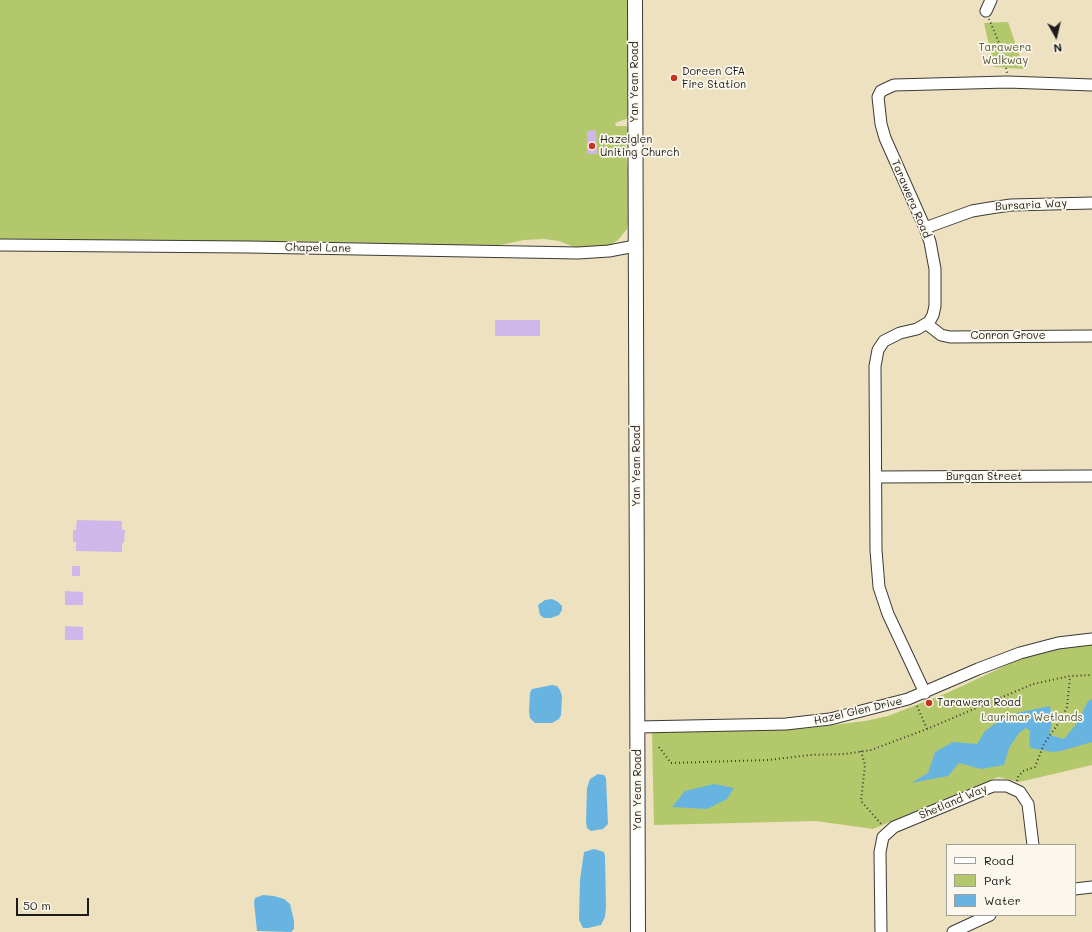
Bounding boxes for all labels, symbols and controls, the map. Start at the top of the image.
north arrow [1036,16,1076,56]
text: N [1053,40,1063,56]
street label: Yan Yean Road [628,41,642,123]
park label: Tarawera Walkway [978,41,1032,67]
place label: Doreen CFA Fire Station [682,65,746,91]
marker: Doreen CFA Fire Station [669,73,679,83]
place label: Hazelglen Uniting Church [600,133,679,159]
marker: Hazelglen Uniting Church [587,141,597,151]
street label: Tarawera Road [889,158,933,240]
street label: Bursaria Way [995,197,1067,213]
street label: Chapel Lane [285,241,351,255]
street label: Conron Grove [971,329,1045,343]
street label: Yan Yean Road [630,425,644,507]
street label: Burgan Street [946,470,1022,484]
street label: Hazel Glen Drive [813,694,903,728]
place label: Tarawera Road [937,696,1021,710]
marker: Tarawera Road [924,698,934,708]
park label: Laurimar Wetlands [981,711,1083,725]
street label: Yan Yean Road [631,749,645,831]
street label: Shetland Way [917,782,989,822]
legend [946,844,1076,916]
text: Road [984,852,1014,868]
text: Park [984,872,1011,888]
scale bar [18,890,91,916]
text: Water [984,892,1021,908]
text: 50 m [23,897,51,913]

